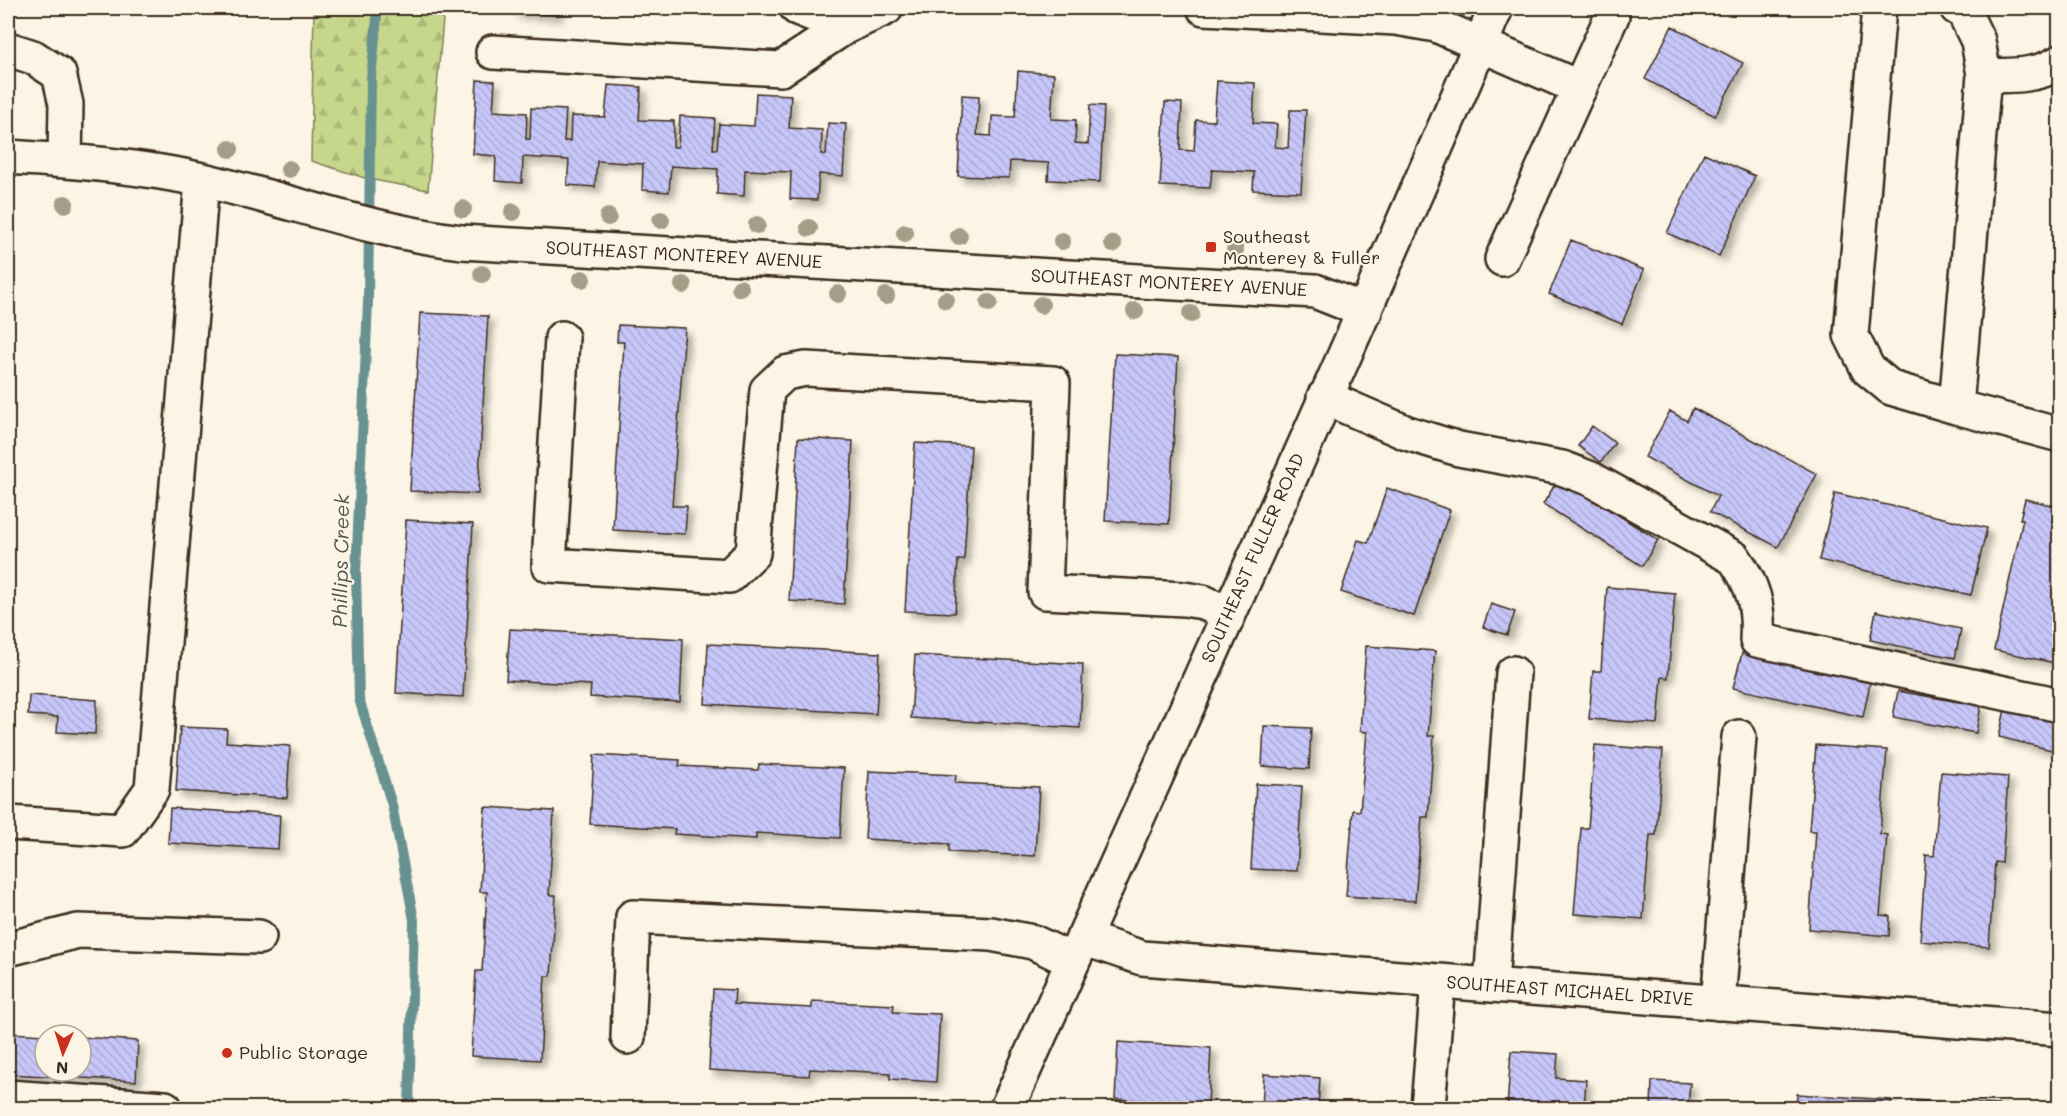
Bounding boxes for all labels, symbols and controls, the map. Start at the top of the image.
place label: Southeast Monterey & Fuller [1223,224,1380,269]
street label: SOUTHEAST MONTEREY AVENUE [545,235,823,273]
marker: Southeast Monterey & Fuller [1204,240,1218,254]
street label: SOUTHEAST MONTEREY AVENUE [1030,263,1308,301]
street label: SOUTHEAST FULLER ROAD [1195,449,1309,666]
water label: Phillips Creek [326,493,354,628]
street label: SOUTHEAST MICHAEL DRIVE [1446,969,1694,1011]
north arrow [33,1023,93,1083]
place label: Public Storage [239,1040,368,1064]
marker: Public Storage [220,1046,234,1060]
text: N [56,1058,69,1079]

